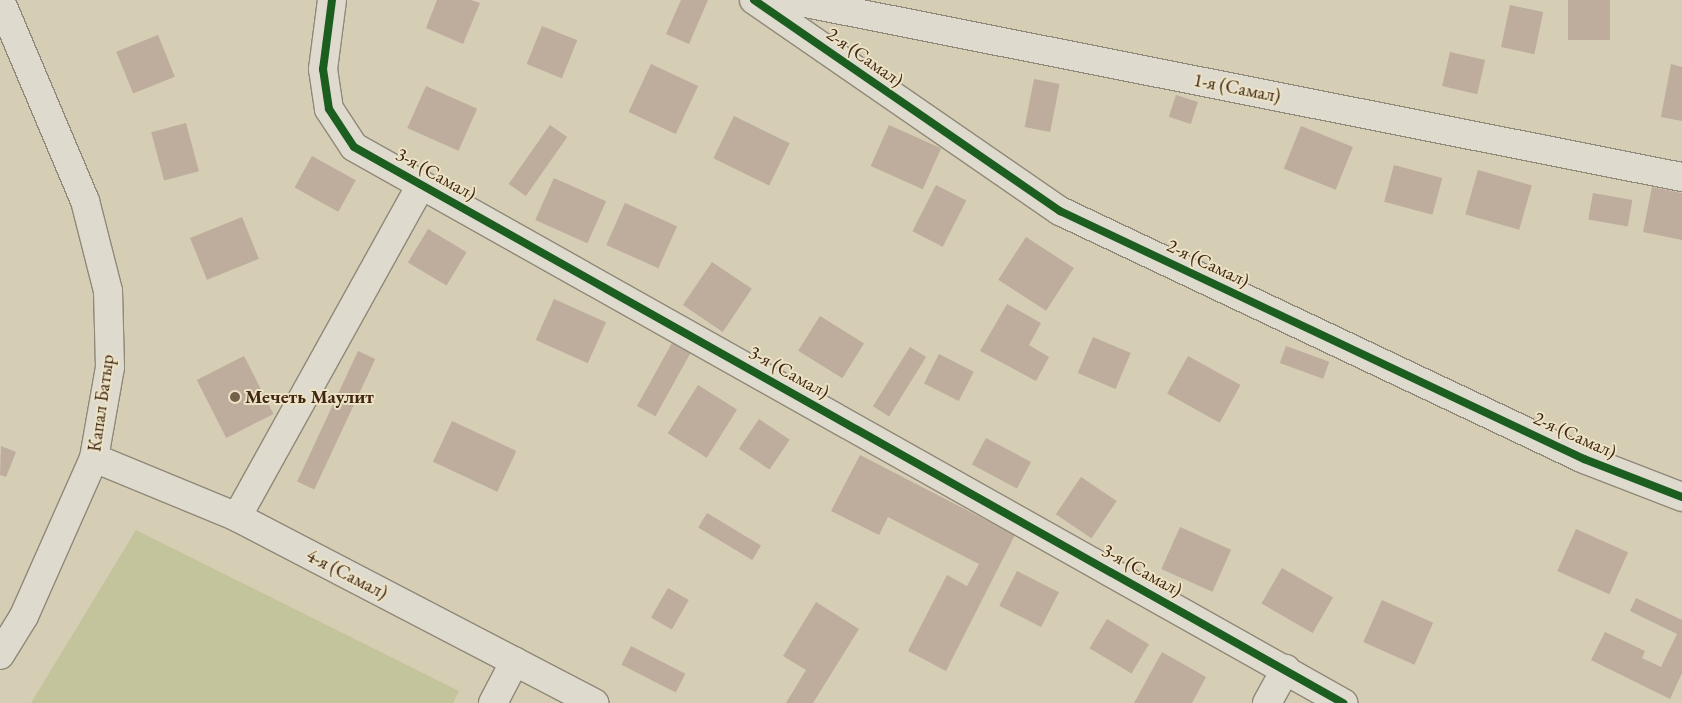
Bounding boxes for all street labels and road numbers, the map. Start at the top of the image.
street label: 2-я (Самал) [822,22,908,92]
street label: 1-я (Самал) [1192,68,1282,108]
street label: 3-я (Самал) [392,143,480,205]
street label: 2-я (Самал) [1163,234,1253,292]
street label: 3-я (Самал) [745,341,833,403]
street label: Капал Батыр [83,353,119,453]
street label: 2-я (Самал) [1530,407,1620,463]
street label: 3-я (Самал) [1098,539,1186,601]
street label: 4-я (Самал) [303,544,391,604]

